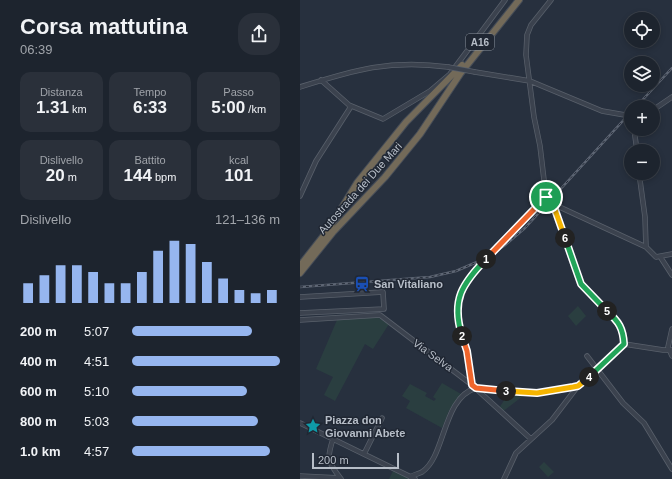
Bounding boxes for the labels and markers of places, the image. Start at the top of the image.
pin [529,180,563,214]
pin: 6 [555,228,575,248]
pin: 1 [476,249,496,269]
station icon: San Vitaliano [353,275,371,293]
place label: San Vitaliano [374,278,443,290]
pin: 5 [597,301,617,321]
pin: 2 [452,326,472,346]
pin: 4 [579,367,599,387]
pin: 3 [496,381,516,401]
place label: Piazza don Giovanni Abete [325,414,405,439]
place icon: Piazza don Giovanni Abete [304,417,322,435]

